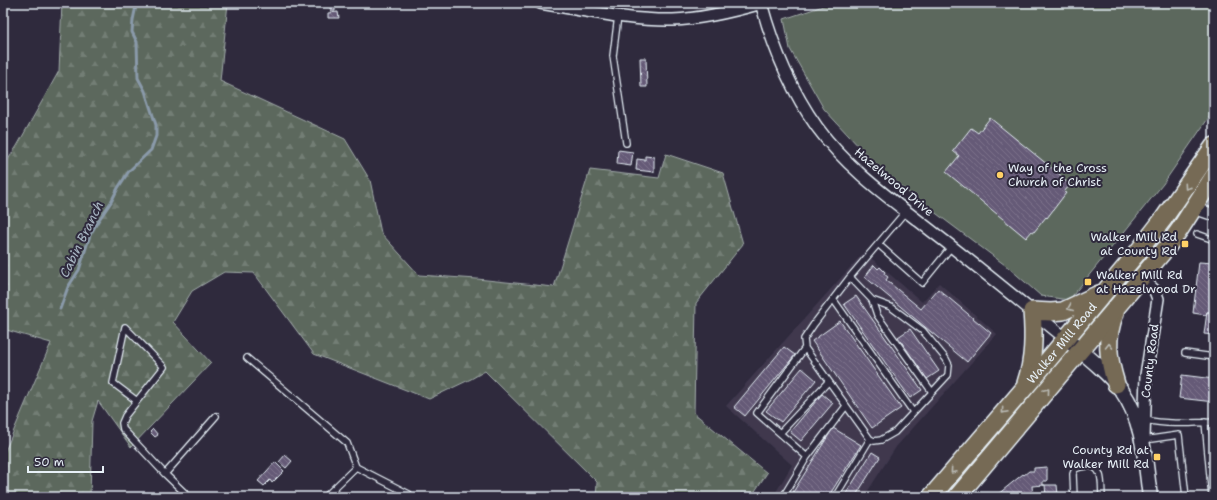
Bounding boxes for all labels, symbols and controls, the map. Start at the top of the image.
street label: Hazelwood Drive [851,144,937,220]
place label: Way of the Cross Church of Christ [1008,160,1107,190]
marker: Way of the Cross Church of Christ [995,170,1005,180]
one-way arrow [1184,183,1192,190]
water label: Cabin Branch [56,198,107,280]
place label: Walker Mill Rd at County Rd [1090,229,1177,259]
marker: Walker Mill Rd at County Rd [1180,239,1190,249]
place label: Walker Mill Rd at Hazelwood Dr [1096,267,1196,297]
marker: Walker Mill Rd at Hazelwood Dr [1083,277,1093,287]
street label: Walker Mill Road [1024,299,1101,387]
one-way arrow [1067,303,1074,311]
street label: County Road [1138,323,1163,399]
one-way arrow [1105,343,1113,349]
one-way arrow [1042,389,1049,396]
one-way arrow [1002,406,1009,414]
place label: County Rd at Walker Mill Rd [1062,442,1149,472]
scale bar [28,448,103,474]
marker: County Rd at Walker Mill Rd [1152,452,1162,462]
text: 50 m [34,454,64,470]
one-way arrow [950,466,957,474]

